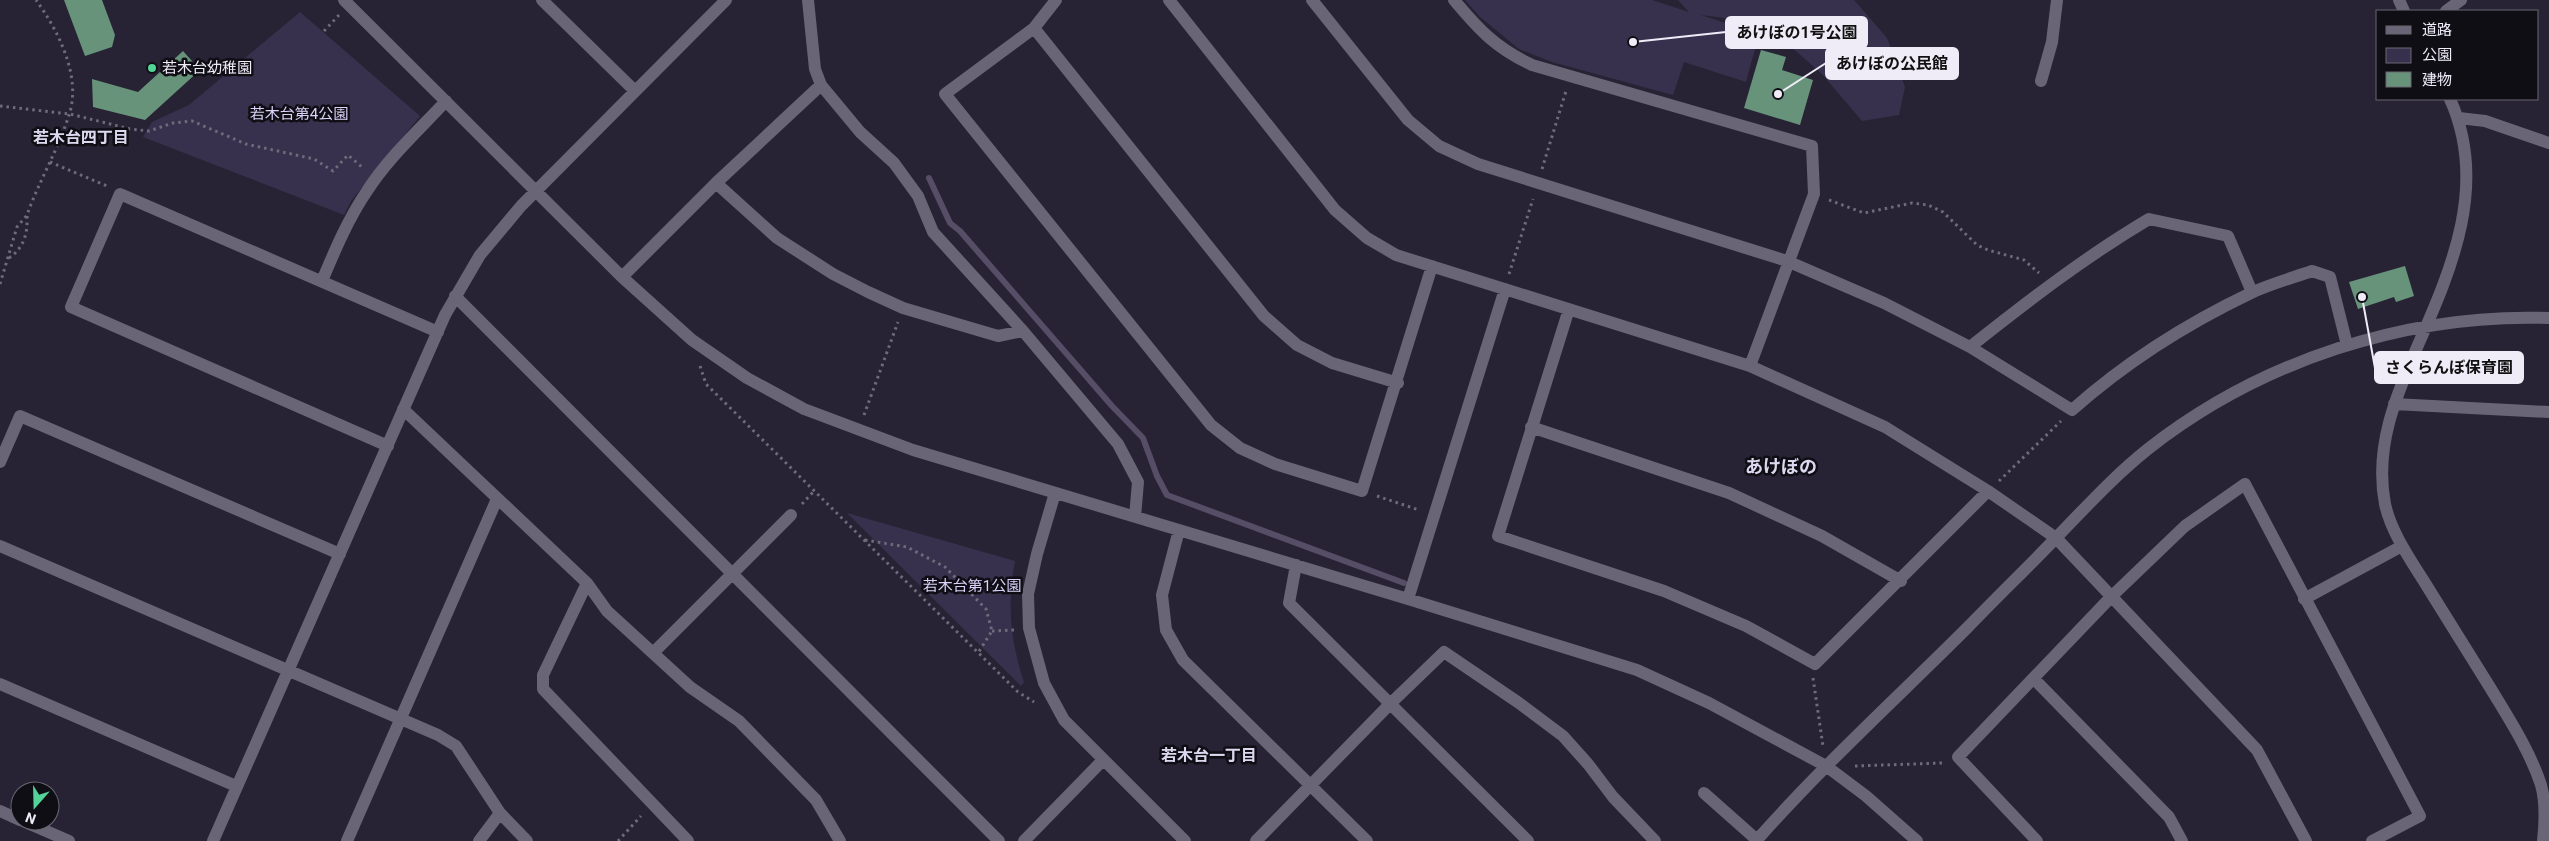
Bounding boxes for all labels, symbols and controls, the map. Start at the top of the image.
legend [2376,10,2539,100]
callout: あけぼの1号公園 [1726,17,1867,48]
text: 道路 [2422,21,2452,39]
text: あけぼの1号公園 [1736,23,1858,42]
text: 公園 [2422,46,2452,64]
callout: あけぼの公民館 [1826,48,1958,79]
text: あけぼの公民館 [1836,54,1948,73]
place label: 若木台幼稚園 [162,59,252,77]
marker: 若木台幼稚園 [146,62,158,74]
text: 建物 [2422,71,2452,89]
park label: 若木台第4公園 [250,105,348,123]
district label: 若木台四丁目 [33,128,129,147]
callout: さくらんぼ保育園 [2375,352,2523,383]
text: さくらんぼ保育園 [2385,358,2513,377]
district label: あけぼの [1745,456,1817,477]
park label: 若木台第1公園 [923,577,1021,595]
district label: 若木台一丁目 [1161,746,1257,765]
north arrow [10,781,60,831]
text: N [23,809,38,827]

